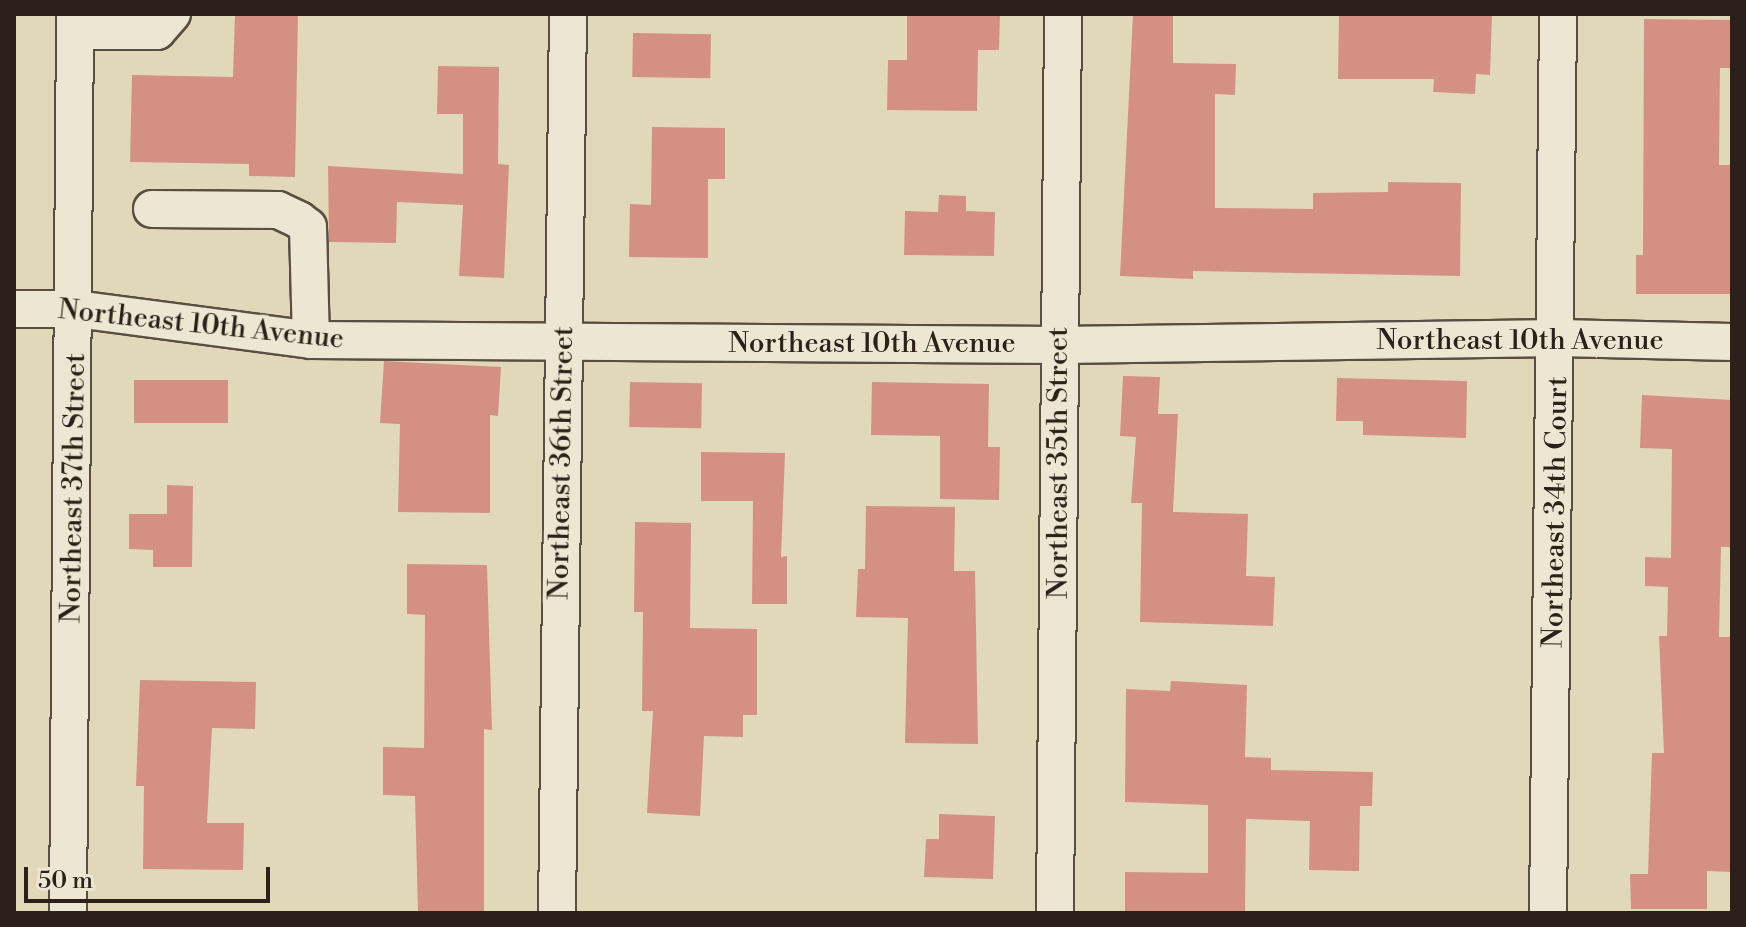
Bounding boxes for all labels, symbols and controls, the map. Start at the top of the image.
street label: Northeast 10th Avenue [56,293,346,357]
street label: Northeast 10th Avenue [1376,324,1664,358]
street label: Northeast 36th Street [543,326,581,600]
street label: Northeast 10th Avenue [728,327,1016,361]
street label: Northeast 35th Street [1042,327,1076,599]
street label: Northeast 37th Street [55,353,93,623]
street label: Northeast 34th Court [1537,376,1575,648]
scale bar [28,851,274,901]
text: 50 m [38,866,93,896]

